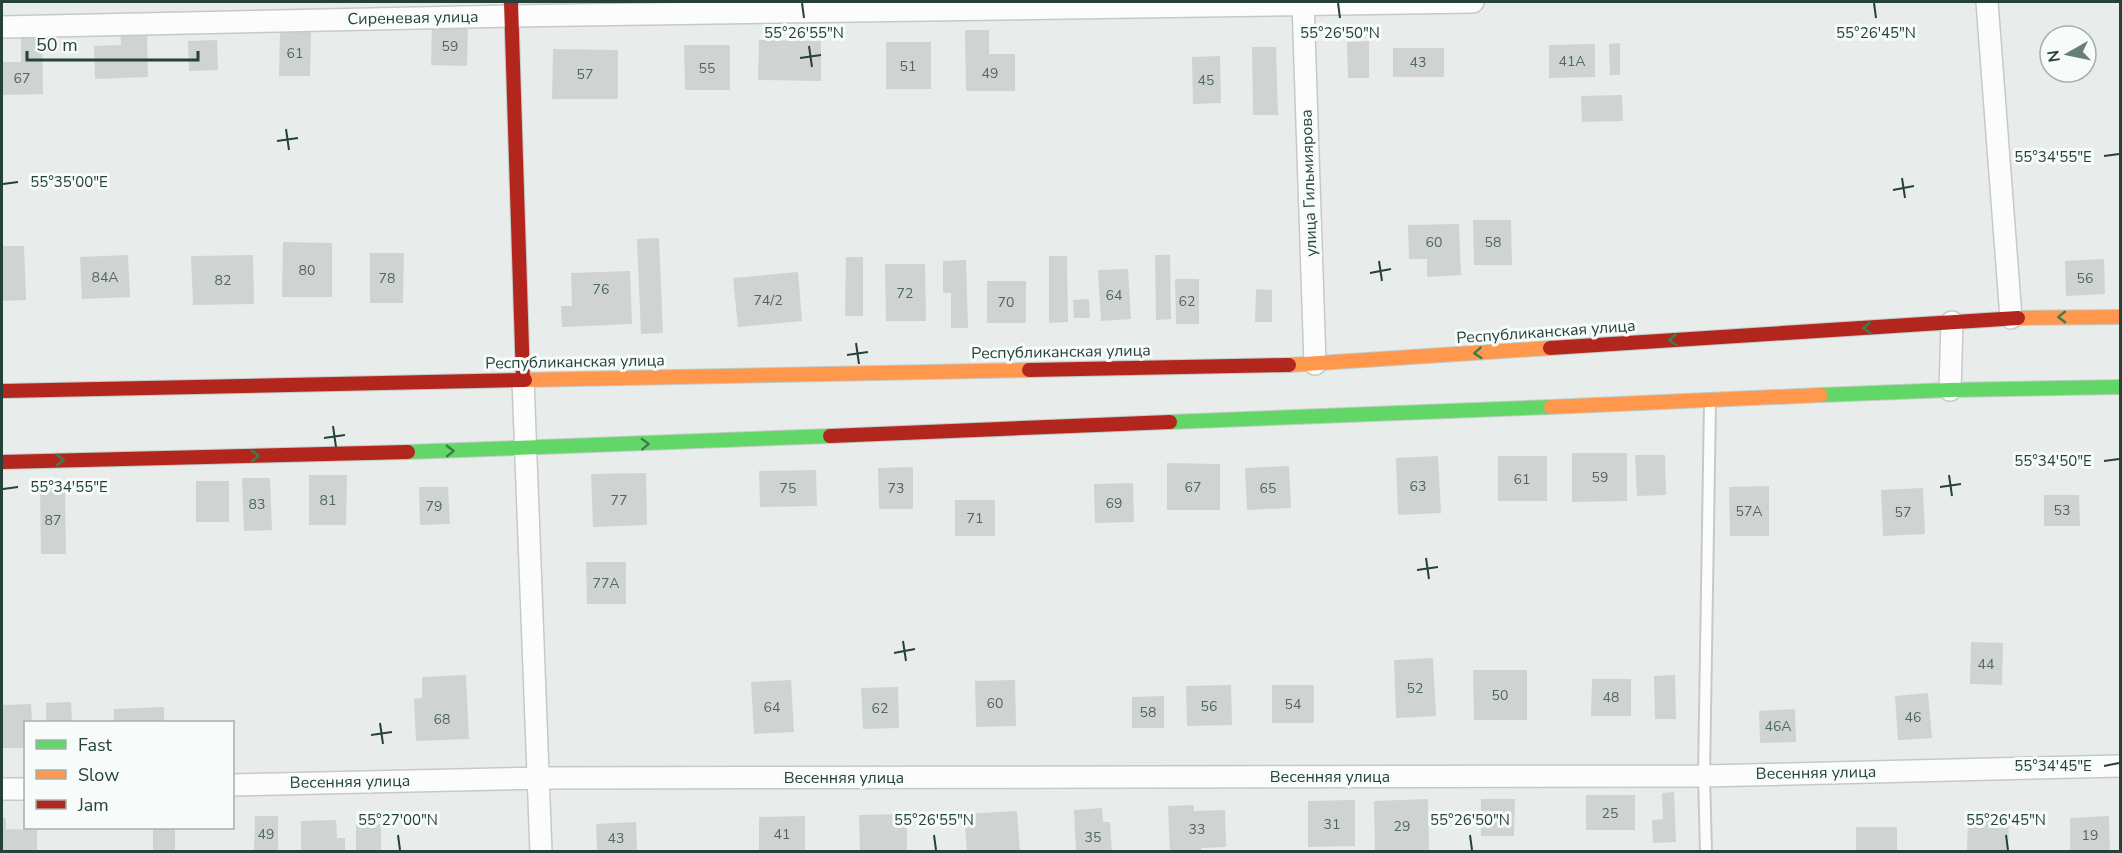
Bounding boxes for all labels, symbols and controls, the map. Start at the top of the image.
street label: Сиреневая улица [347,6,479,30]
text: 55°26'55"N [764,23,844,43]
text: 55°26'50"N [1300,23,1380,43]
text: 55°26'45"N [1836,23,1916,43]
scale bar [27,24,198,62]
north arrow [2038,24,2098,84]
text: 50 m [36,33,78,57]
house number: 59 [442,37,458,56]
house number: 61 [287,44,303,63]
text: N [2042,49,2066,64]
house number: 41А [1558,52,1586,71]
house number: 43 [1410,53,1426,72]
house number: 51 [900,57,916,76]
house number: 55 [699,59,715,78]
house number: 49 [982,64,998,83]
house number: 57 [577,65,593,84]
house number: 67 [14,69,30,88]
house number: 45 [1198,71,1214,90]
street label: улица Гильмиярова [1295,109,1323,257]
text: 55°34'55"E [2014,147,2092,167]
text: 55°35'00"E [30,172,108,192]
house number: 60 [1426,233,1442,252]
house number: 58 [1485,233,1501,252]
house number: 80 [299,261,315,280]
house number: 84А [91,268,119,287]
house number: 78 [379,269,395,288]
house number: 56 [2077,269,2093,288]
house number: 82 [215,271,231,290]
house number: 76 [593,280,609,299]
house number: 72 [897,284,913,303]
house number: 64 [1106,286,1122,305]
house number: 74/2 [753,291,783,310]
house number: 62 [1179,292,1195,311]
house number: 70 [998,293,1014,312]
one-way arrow [2058,311,2067,324]
street label: Республиканская улица [1456,315,1636,349]
one-way arrow [1863,321,1872,334]
one-way arrow [1668,334,1677,347]
street label: Республиканская улица [971,339,1151,365]
one-way arrow [1474,346,1483,359]
street label: Республиканская улица [485,349,665,375]
one-way arrow [640,438,649,451]
one-way arrow [445,445,454,457]
one-way arrow [250,449,259,462]
text: 55°34'50"E [2014,451,2092,471]
one-way arrow [55,454,64,466]
house number: 59 [1592,468,1608,487]
house number: 61 [1514,470,1530,489]
text: 55°34'55"E [30,477,108,497]
house number: 63 [1410,477,1426,496]
house number: 67 [1185,478,1201,497]
house number: 75 [780,479,796,498]
house number: 73 [888,479,904,498]
house number: 65 [1260,479,1276,498]
house number: 81 [320,491,336,510]
house number: 77 [611,491,627,510]
house number: 69 [1106,494,1122,513]
house number: 83 [249,495,265,514]
house number: 79 [426,497,442,516]
house number: 53 [2054,501,2070,520]
house number: 57А [1735,502,1763,521]
house number: 57 [1895,503,1911,522]
house number: 71 [967,509,983,528]
house number: 87 [45,511,61,530]
house number: 77А [592,574,620,593]
house number: 44 [1978,655,1994,674]
house number: 52 [1407,679,1423,698]
house number: 50 [1492,686,1508,705]
house number: 48 [1603,688,1619,707]
house number: 60 [987,694,1003,713]
house number: 54 [1285,695,1301,714]
house number: 56 [1201,697,1217,716]
house number: 64 [764,698,780,717]
house number: 62 [872,699,888,718]
house number: 58 [1140,703,1156,722]
house number: 46 [1905,708,1921,727]
house number: 68 [434,710,450,729]
house number: 46А [1764,717,1792,736]
legend [24,721,234,829]
text: Fast [78,733,113,757]
text: 55°34'45"E [2014,756,2092,776]
street label: Весенняя улица [1756,761,1876,785]
text: Slow [78,763,119,787]
street label: Весенняя улица [1270,766,1390,788]
street label: Весенняя улица [784,767,904,789]
street label: Весенняя улица [290,770,410,794]
text: Jam [77,793,109,817]
house number: 25 [1602,804,1618,823]
text: 55°27'00"N [358,810,438,830]
text: 55°26'55"N [894,810,974,830]
text: 55°26'50"N [1430,810,1510,830]
text: 55°26'45"N [1966,810,2046,830]
house number: 31 [1324,815,1340,834]
house number: 29 [1394,817,1410,836]
house number: 33 [1189,820,1205,839]
house number: 49 [258,825,274,844]
house number: 41 [774,825,790,844]
house number: 19 [2082,826,2098,845]
house number: 35 [1085,828,1101,847]
house number: 43 [608,829,624,848]

